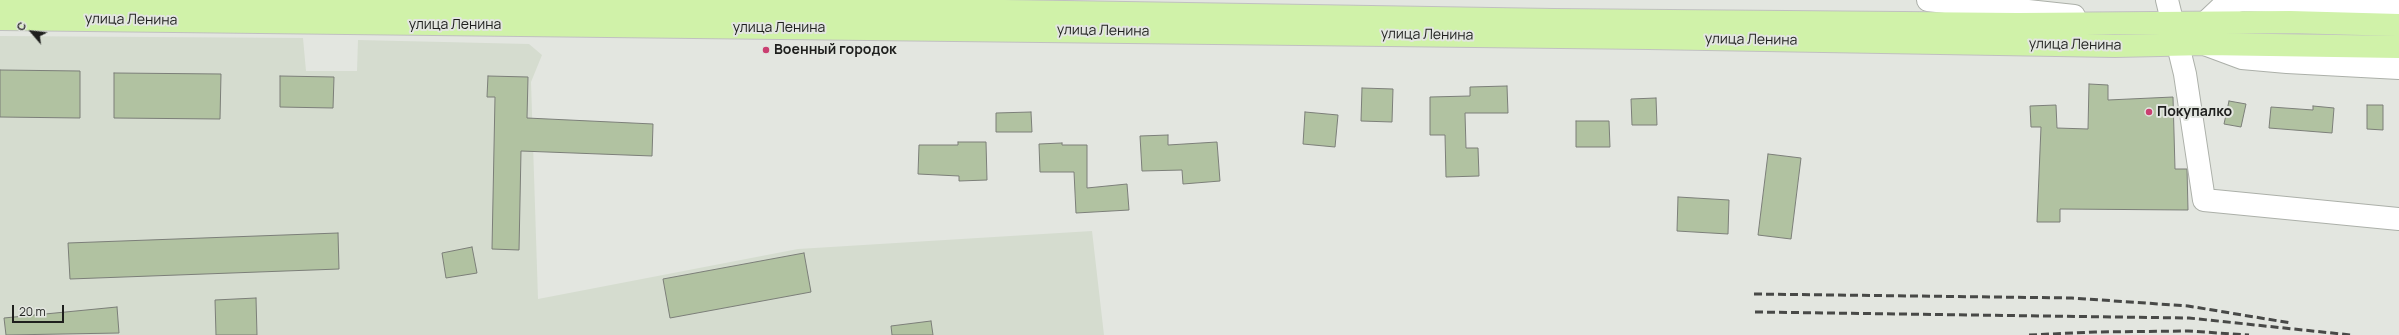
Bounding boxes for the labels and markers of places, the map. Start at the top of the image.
place label: Военный городок [774,42,897,58]
marker: Военный городок [761,45,771,55]
place label: Покупалко [2157,104,2232,120]
marker: Покупалко [2144,107,2154,117]

